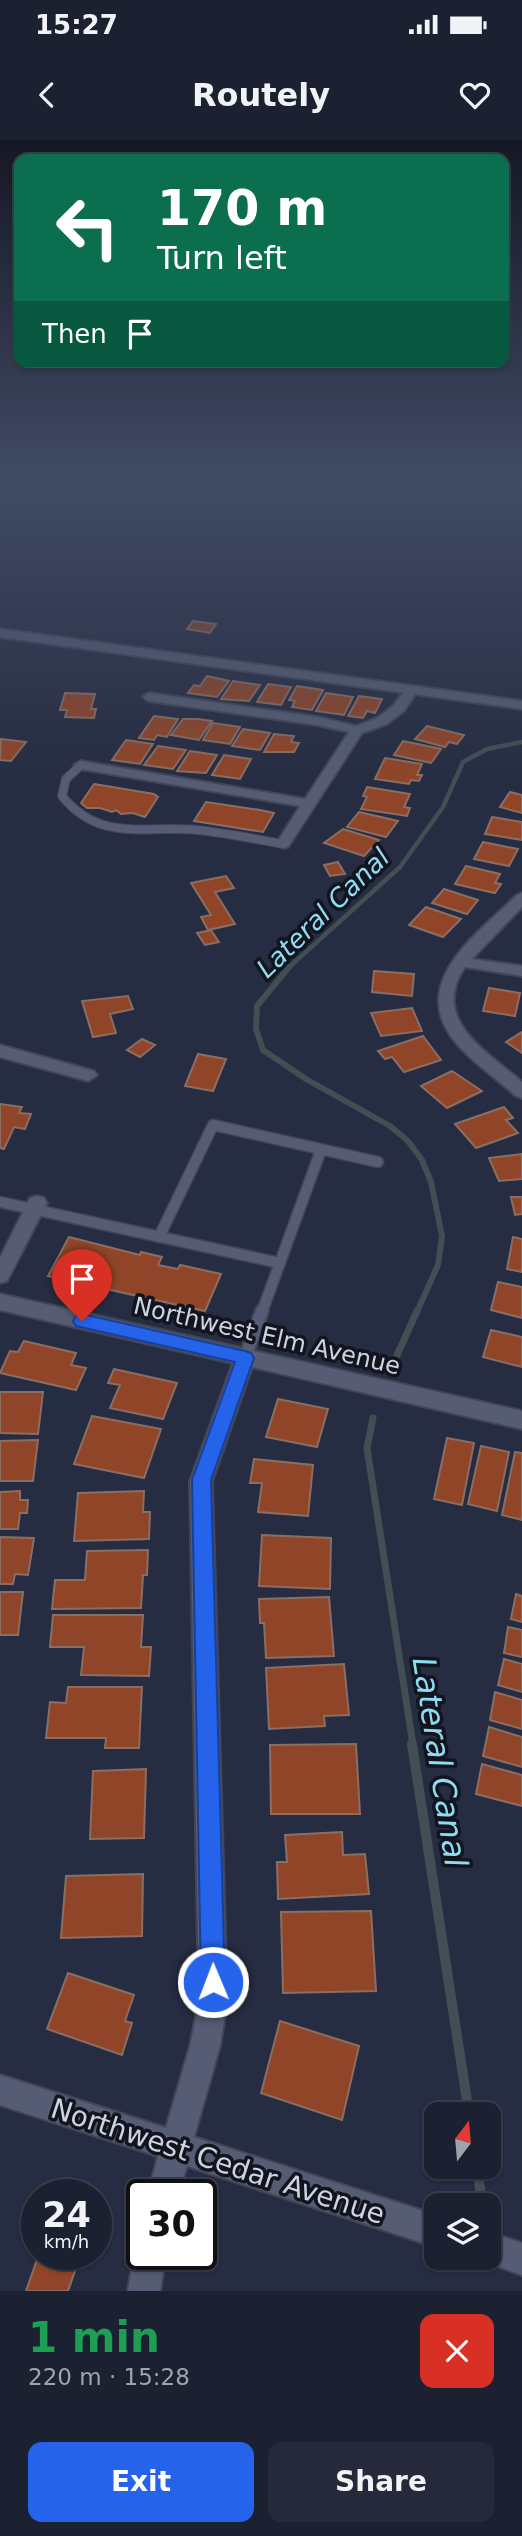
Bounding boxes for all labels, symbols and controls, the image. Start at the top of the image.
text: 15:27 [35,10,118,40]
icon: back [28,76,66,114]
text: Routely [192,76,330,114]
icon: heart [456,76,494,114]
text: 170 m [157,180,327,237]
icon: left [42,182,133,273]
text: Turn left [157,239,287,277]
icon: arrive [121,315,159,353]
text: Then [42,319,107,349]
water label: Lateral Canal [251,842,396,984]
pin [52,1249,112,1321]
icon: arrive [63,1260,101,1298]
street label: Northwest Elm Avenue [131,1292,403,1380]
water label: Lateral Canal [405,1654,475,1870]
position arrow [176,1945,250,2019]
street label: Northwest Cedar Avenue [47,2092,389,2231]
north arrow [424,2102,500,2179]
map controls [424,2102,501,2270]
speed limit sign: 30 [126,2179,217,2270]
button: layers [424,2193,501,2270]
text: 24 [42,2195,91,2235]
text: km/h [44,2231,89,2252]
text: 1 min [28,2313,160,2362]
button: close [420,2314,494,2388]
text: 220 m · 15:28 [28,2364,190,2390]
button: Exit [28,2442,254,2522]
button: Share [268,2442,494,2522]

